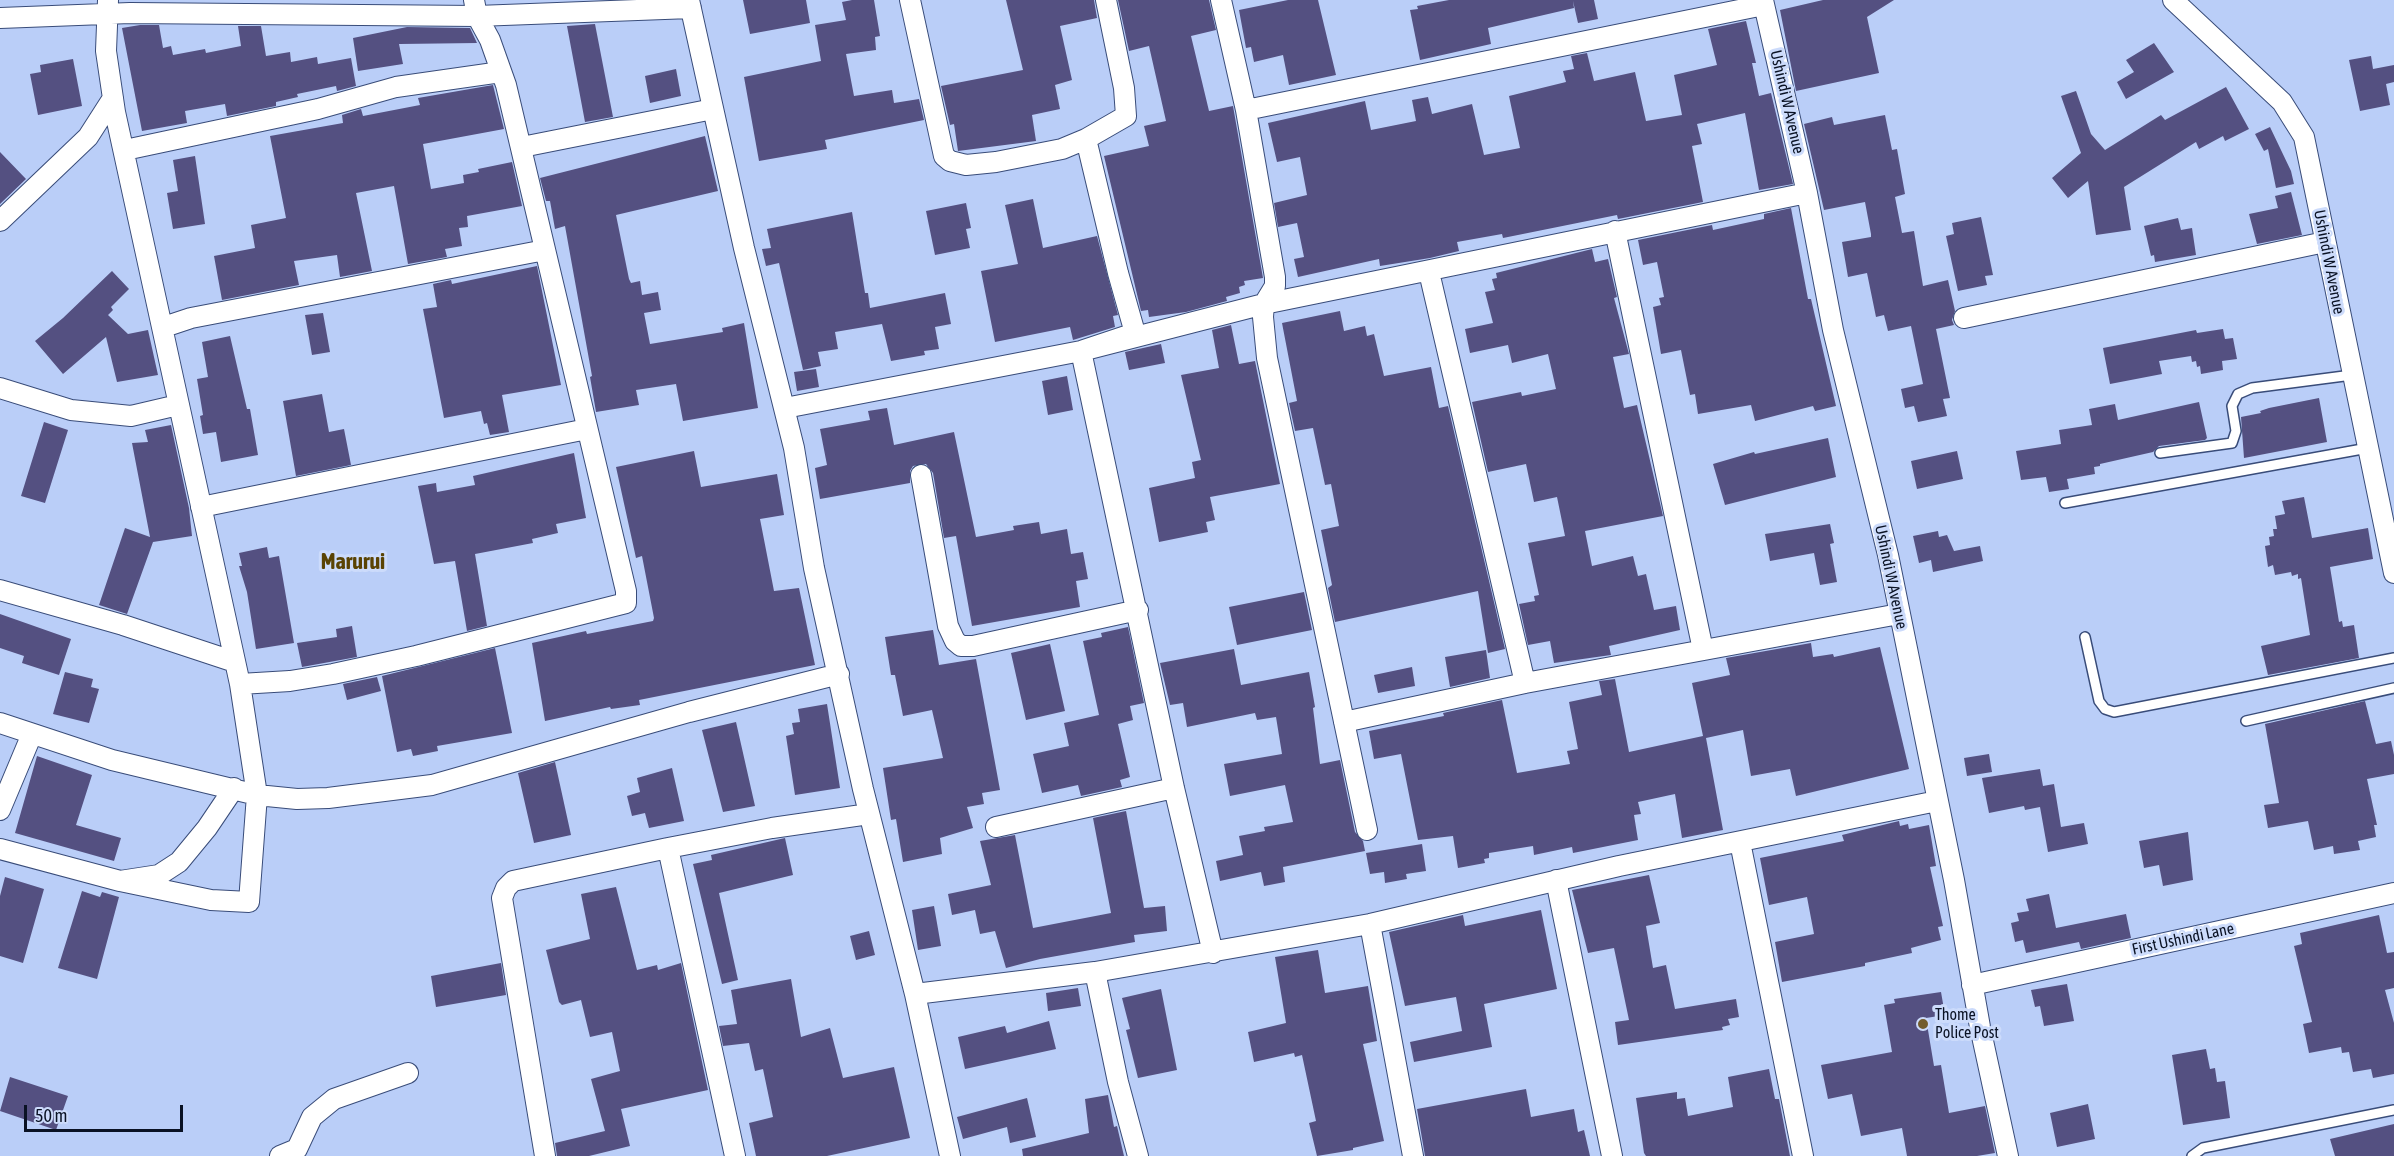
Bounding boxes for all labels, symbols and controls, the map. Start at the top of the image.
street label: Ushindi W Avenue [1766,48,1808,156]
street label: Ushindi W Avenue [2309,208,2349,316]
street label: Ushindi W Avenue [1871,523,1911,631]
district label: Marurui [321,549,385,575]
street label: First Ushindi Lane [2130,919,2236,959]
place label: Thome Police Post [1935,1005,1999,1043]
marker: Thome Police Post [1916,1017,1930,1031]
scale bar [27,1093,186,1131]
text: 50 m [35,1105,67,1126]

